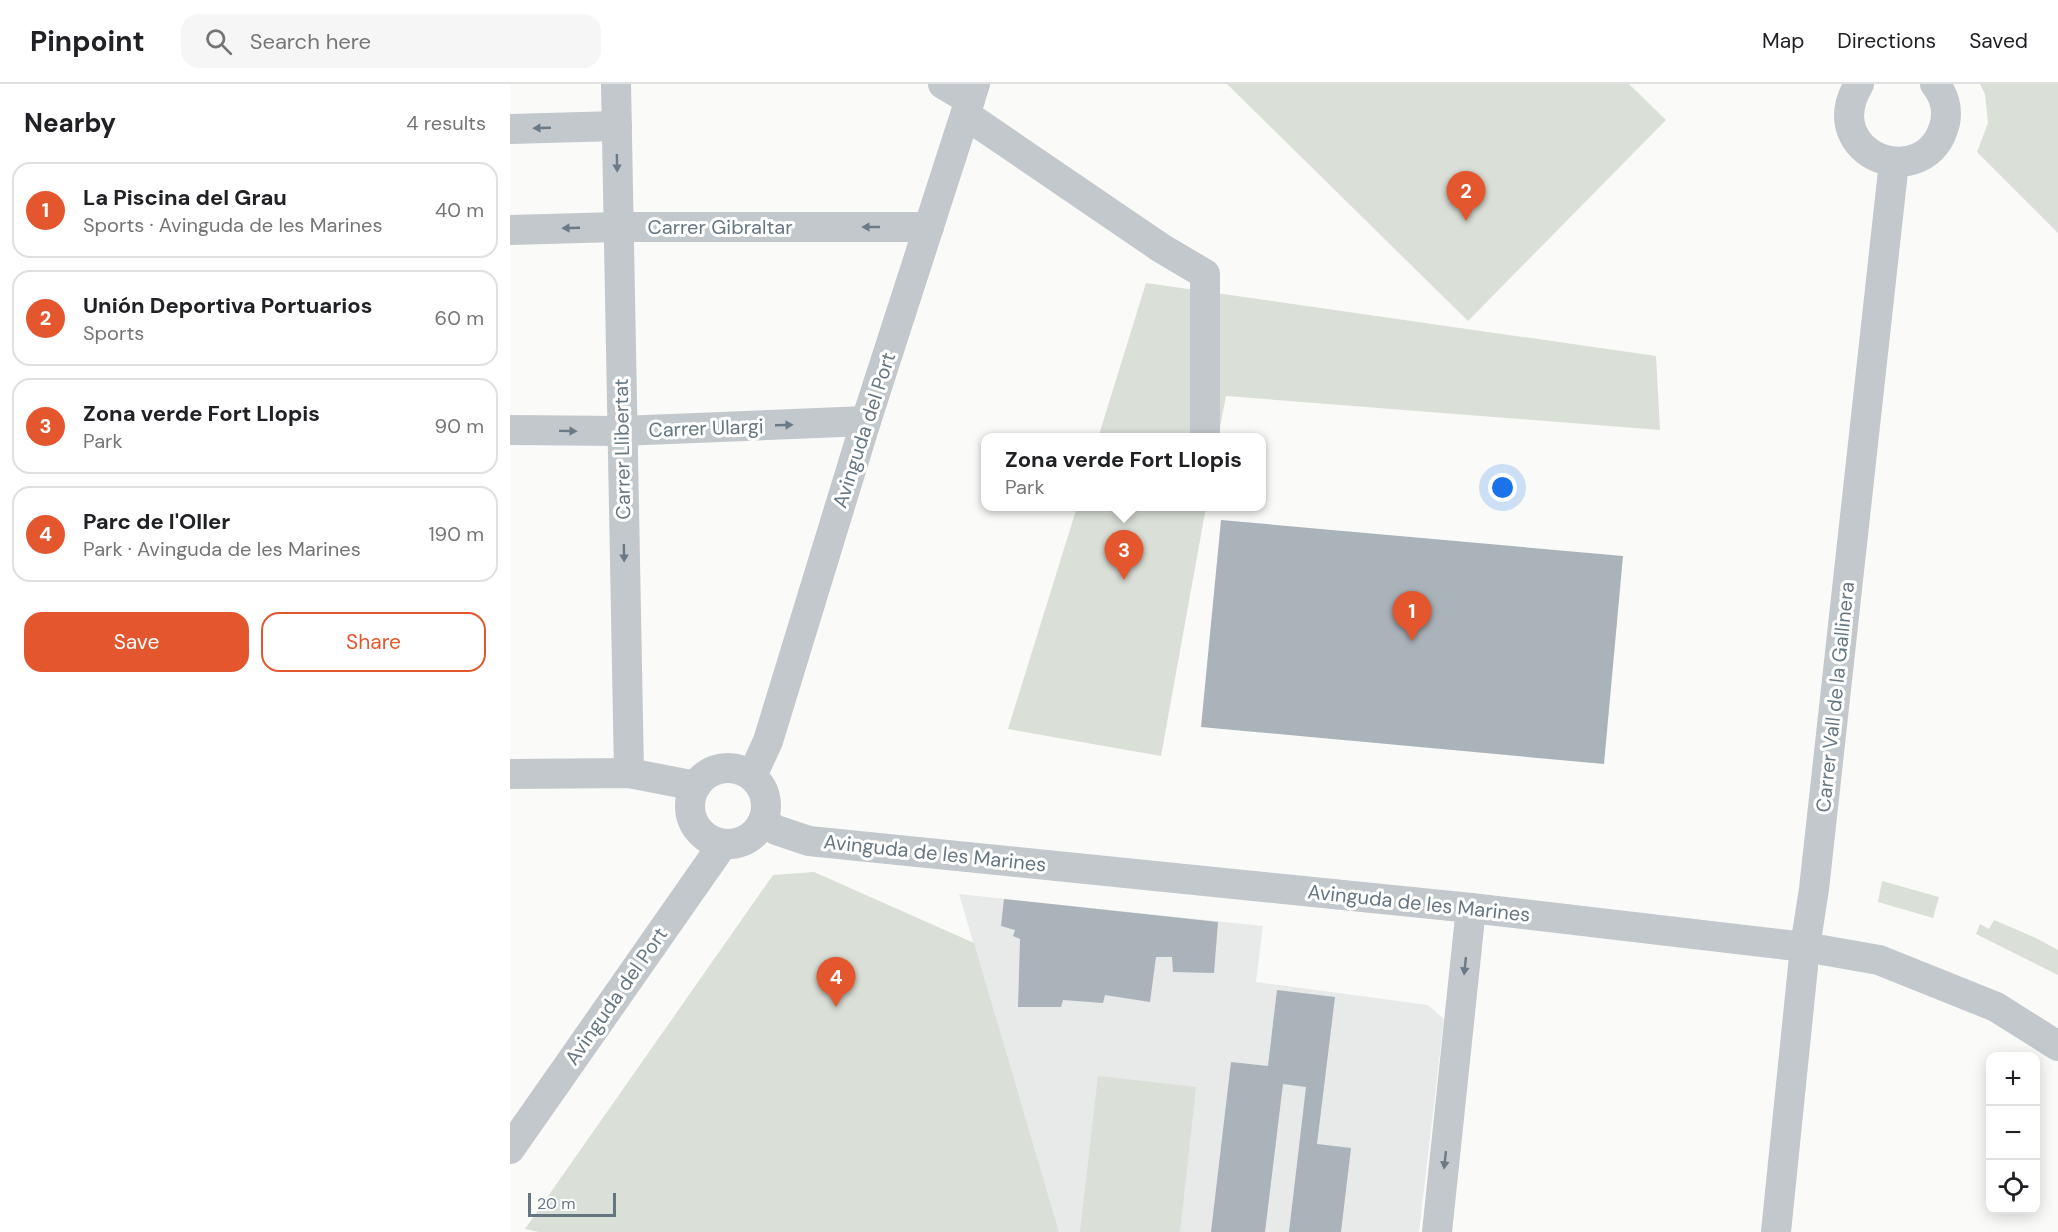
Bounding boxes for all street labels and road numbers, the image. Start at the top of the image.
street label: Carrer Gibraltar [647,214,793,240]
street label: Avinguda del Port [827,349,901,511]
street label: Carrer Llibertat [608,378,636,520]
street label: Carrer Ulargi [648,413,764,443]
street label: Carrer Vall de la Gallinera [1810,580,1860,814]
street label: Avinguda de les Marines [822,828,1048,878]
street label: Avinguda de les Marines [1306,878,1532,928]
street label: Avinguda del Port [559,922,673,1070]

